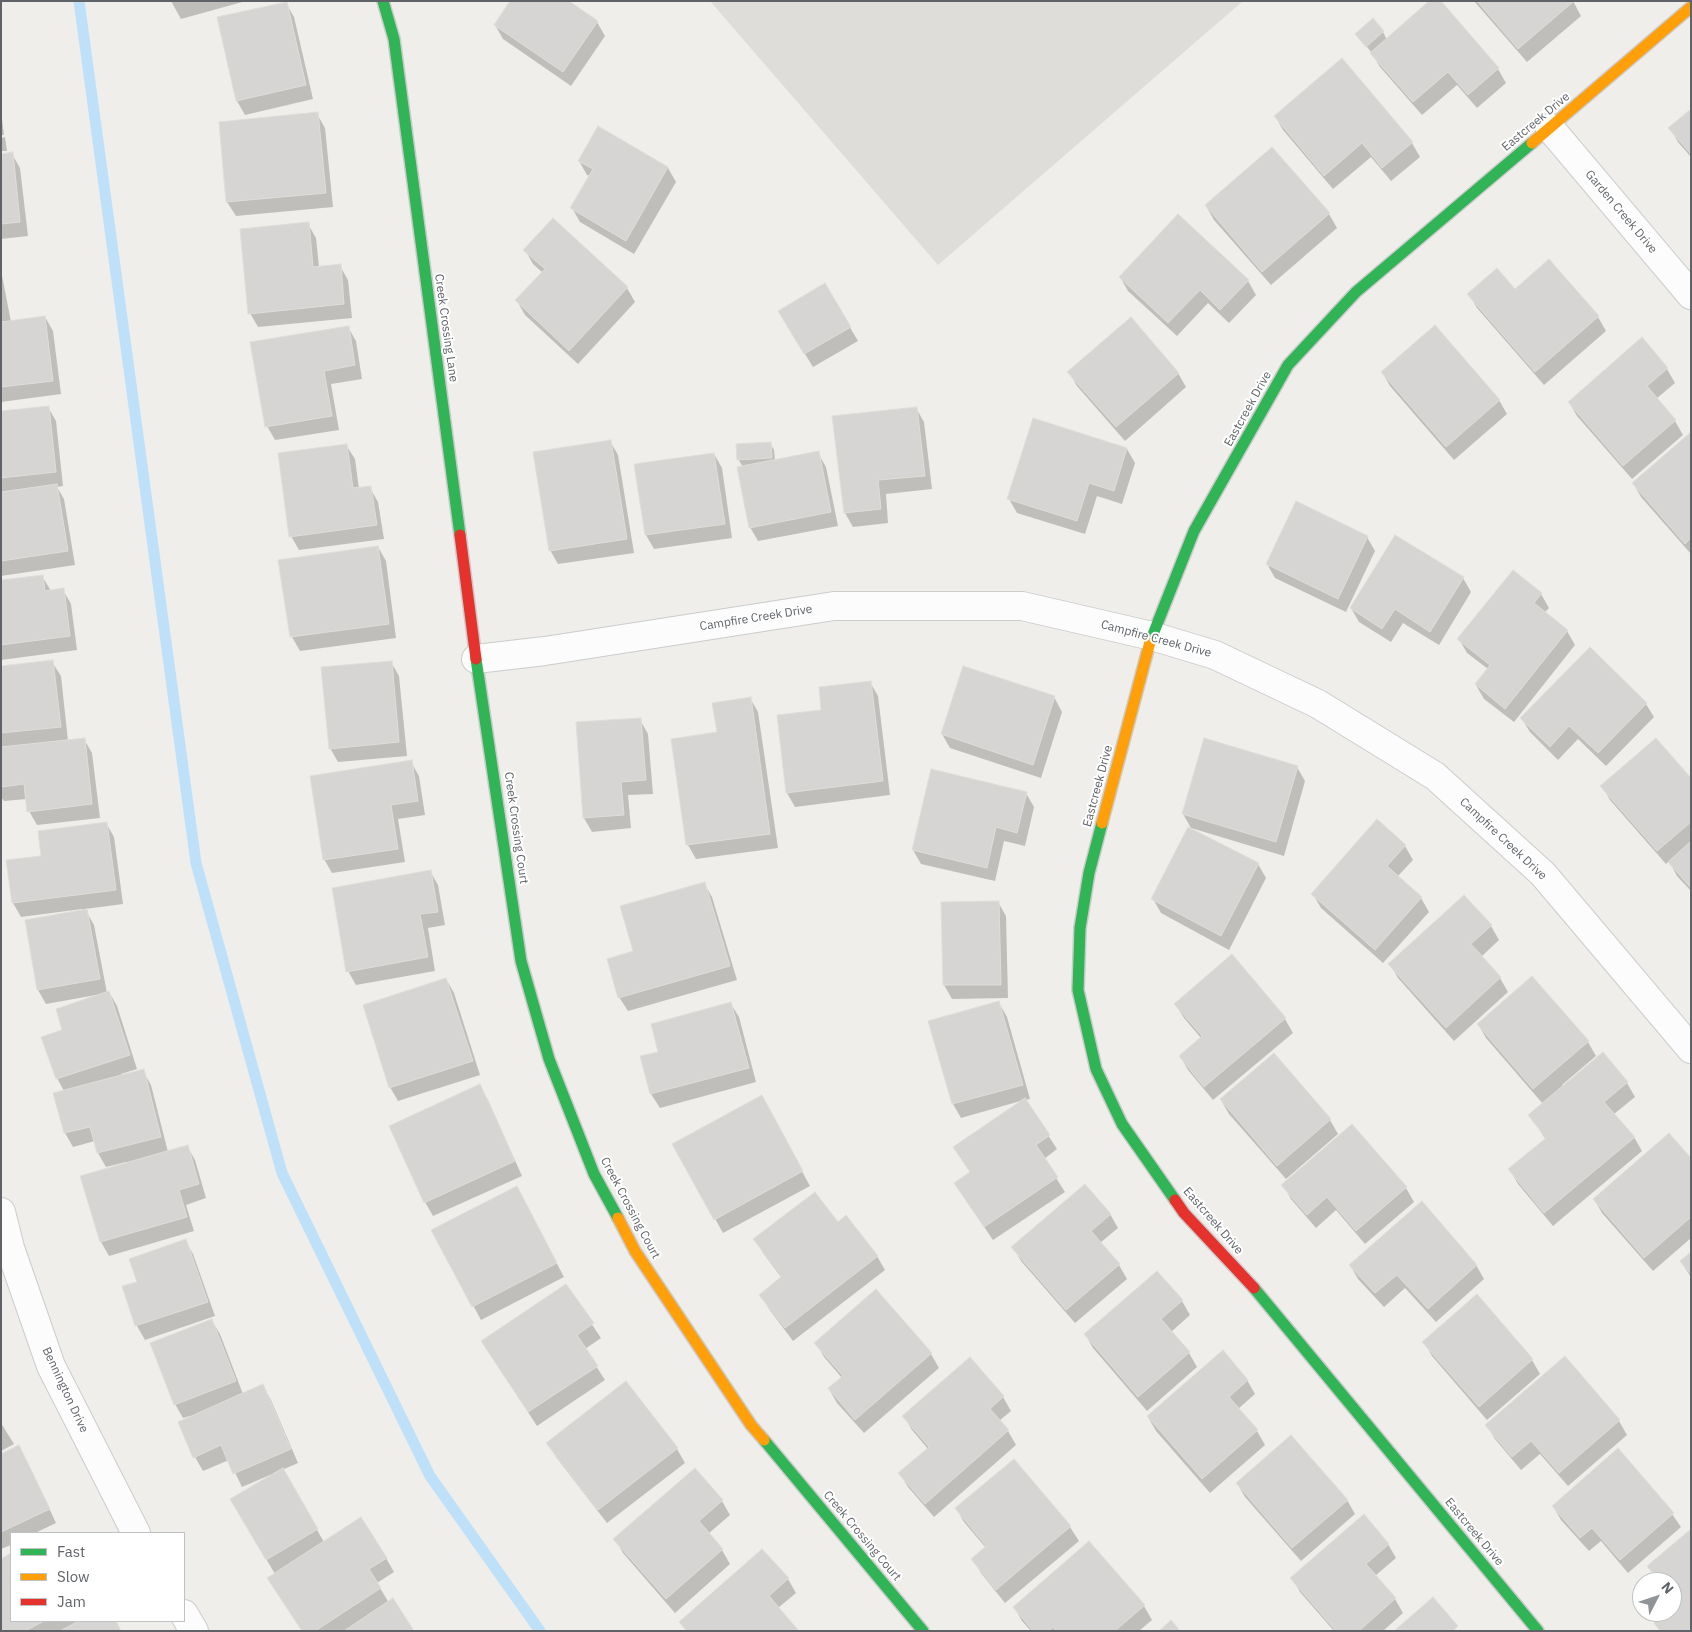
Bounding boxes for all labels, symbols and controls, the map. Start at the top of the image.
street label: Eastcreek Drive [1499,90,1573,154]
street label: Garden Creek Drive [1582,167,1660,257]
street label: Creek Crossing Lane [431,273,461,383]
street label: Eastcreek Drive [1221,369,1275,449]
street label: Campfire Creek Drive [699,602,813,634]
street label: Campfire Creek Drive [1099,617,1213,661]
street label: Eastcreek Drive [1080,744,1116,828]
street label: Creek Crossing Court [501,771,531,885]
street label: Campfire Creek Drive [1456,795,1550,883]
street label: Creek Crossing Court [597,1155,663,1261]
street label: Eastcreek Drive [1180,1185,1246,1257]
street label: Bennington Drive [39,1345,91,1435]
street label: Creek Crossing Court [820,1488,904,1584]
street label: Eastcreek Drive [1442,1495,1506,1569]
legend [10,1532,185,1622]
text: Fast [57,1542,85,1561]
text: Slow [57,1567,90,1586]
north arrow [1632,1572,1682,1622]
text: N [1657,1578,1678,1598]
text: Jam [57,1592,86,1611]

